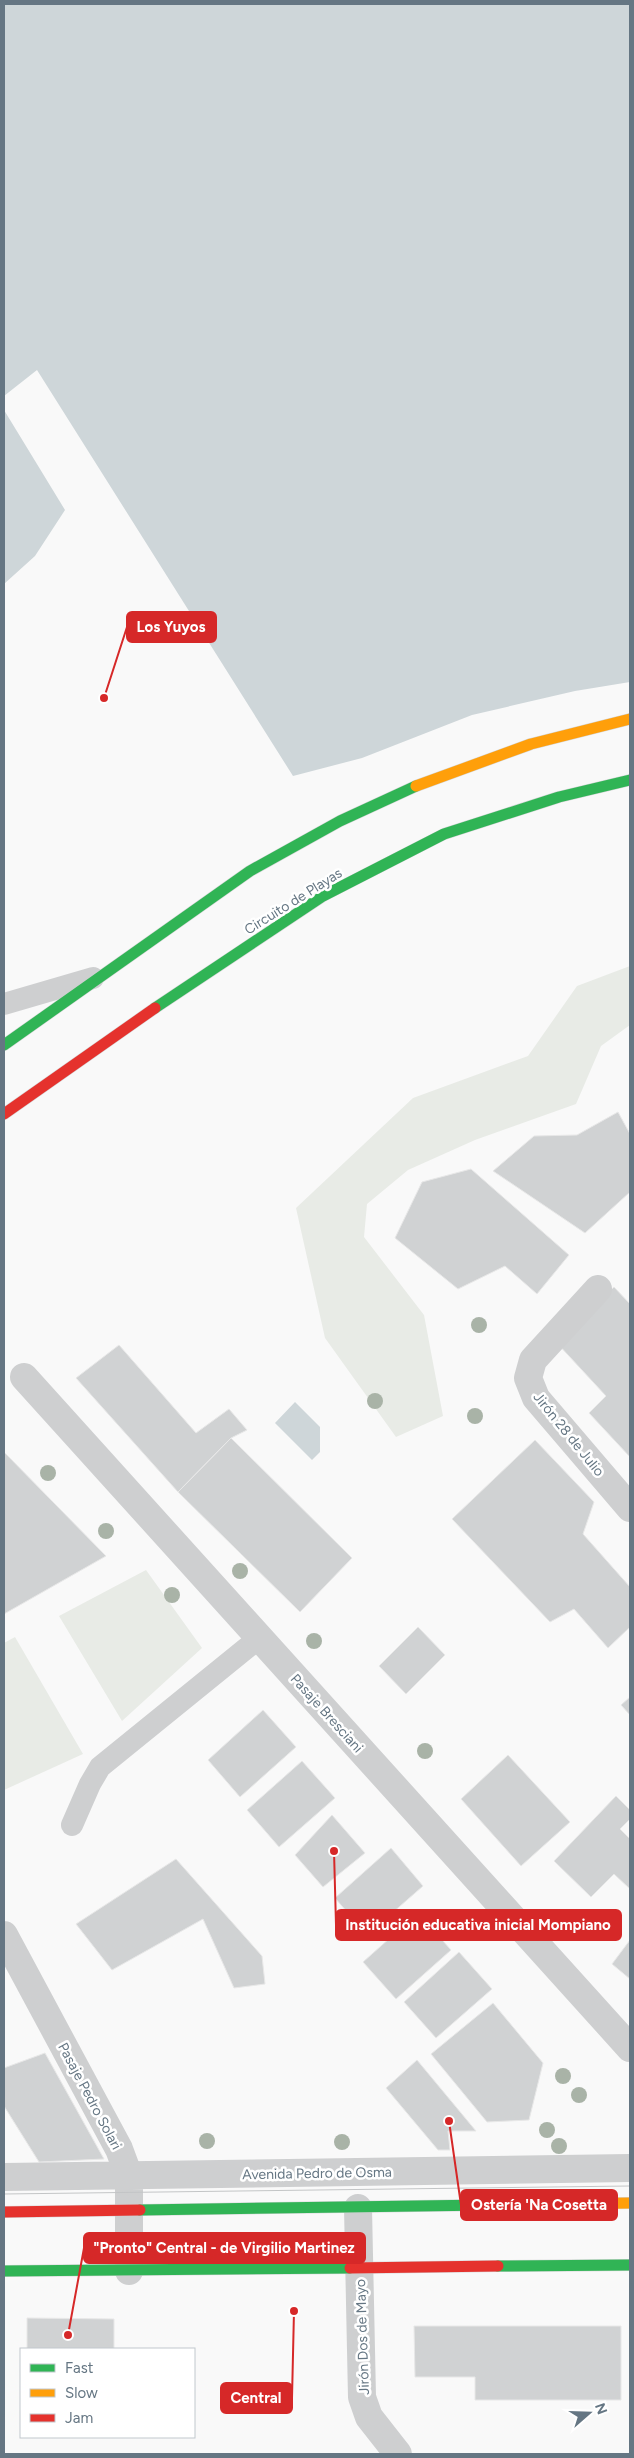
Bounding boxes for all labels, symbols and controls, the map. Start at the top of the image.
callout: Los Yuyos [127,612,216,642]
text: Los Yuyos [137,618,205,636]
street label: Circuito de Playas [241,865,345,938]
street label: Jirón 28 de Julio [530,1389,608,1480]
street label: Pasaje Bresciani [287,1670,366,1756]
callout: Institución educativa inicial Mompiano [336,1910,621,1940]
text: Institución educativa inicial Mompiano [345,1916,611,1934]
street label: Pasaje Pedro Solari [54,2040,125,2153]
street label: Avenida Pedro de Osma [242,2164,392,2183]
callout: Ostería 'Na Cosetta [461,2190,617,2220]
text: Ostería 'Na Cosetta [471,2196,607,2214]
callout: "Pronto" Central - de Virgilio Martinez [84,2233,365,2263]
text: "Pronto" Central - de Virgilio Martinez [93,2239,355,2257]
street label: Jirón Dos de Mayo [352,2279,373,2395]
legend [20,2348,195,2438]
text: Fast [65,2359,94,2377]
callout: Central [221,2383,292,2413]
text: Slow [65,2384,98,2402]
north arrow [564,2388,614,2438]
text: Central [230,2389,282,2407]
text: N [591,2401,611,2417]
text: Jam [65,2409,93,2427]

